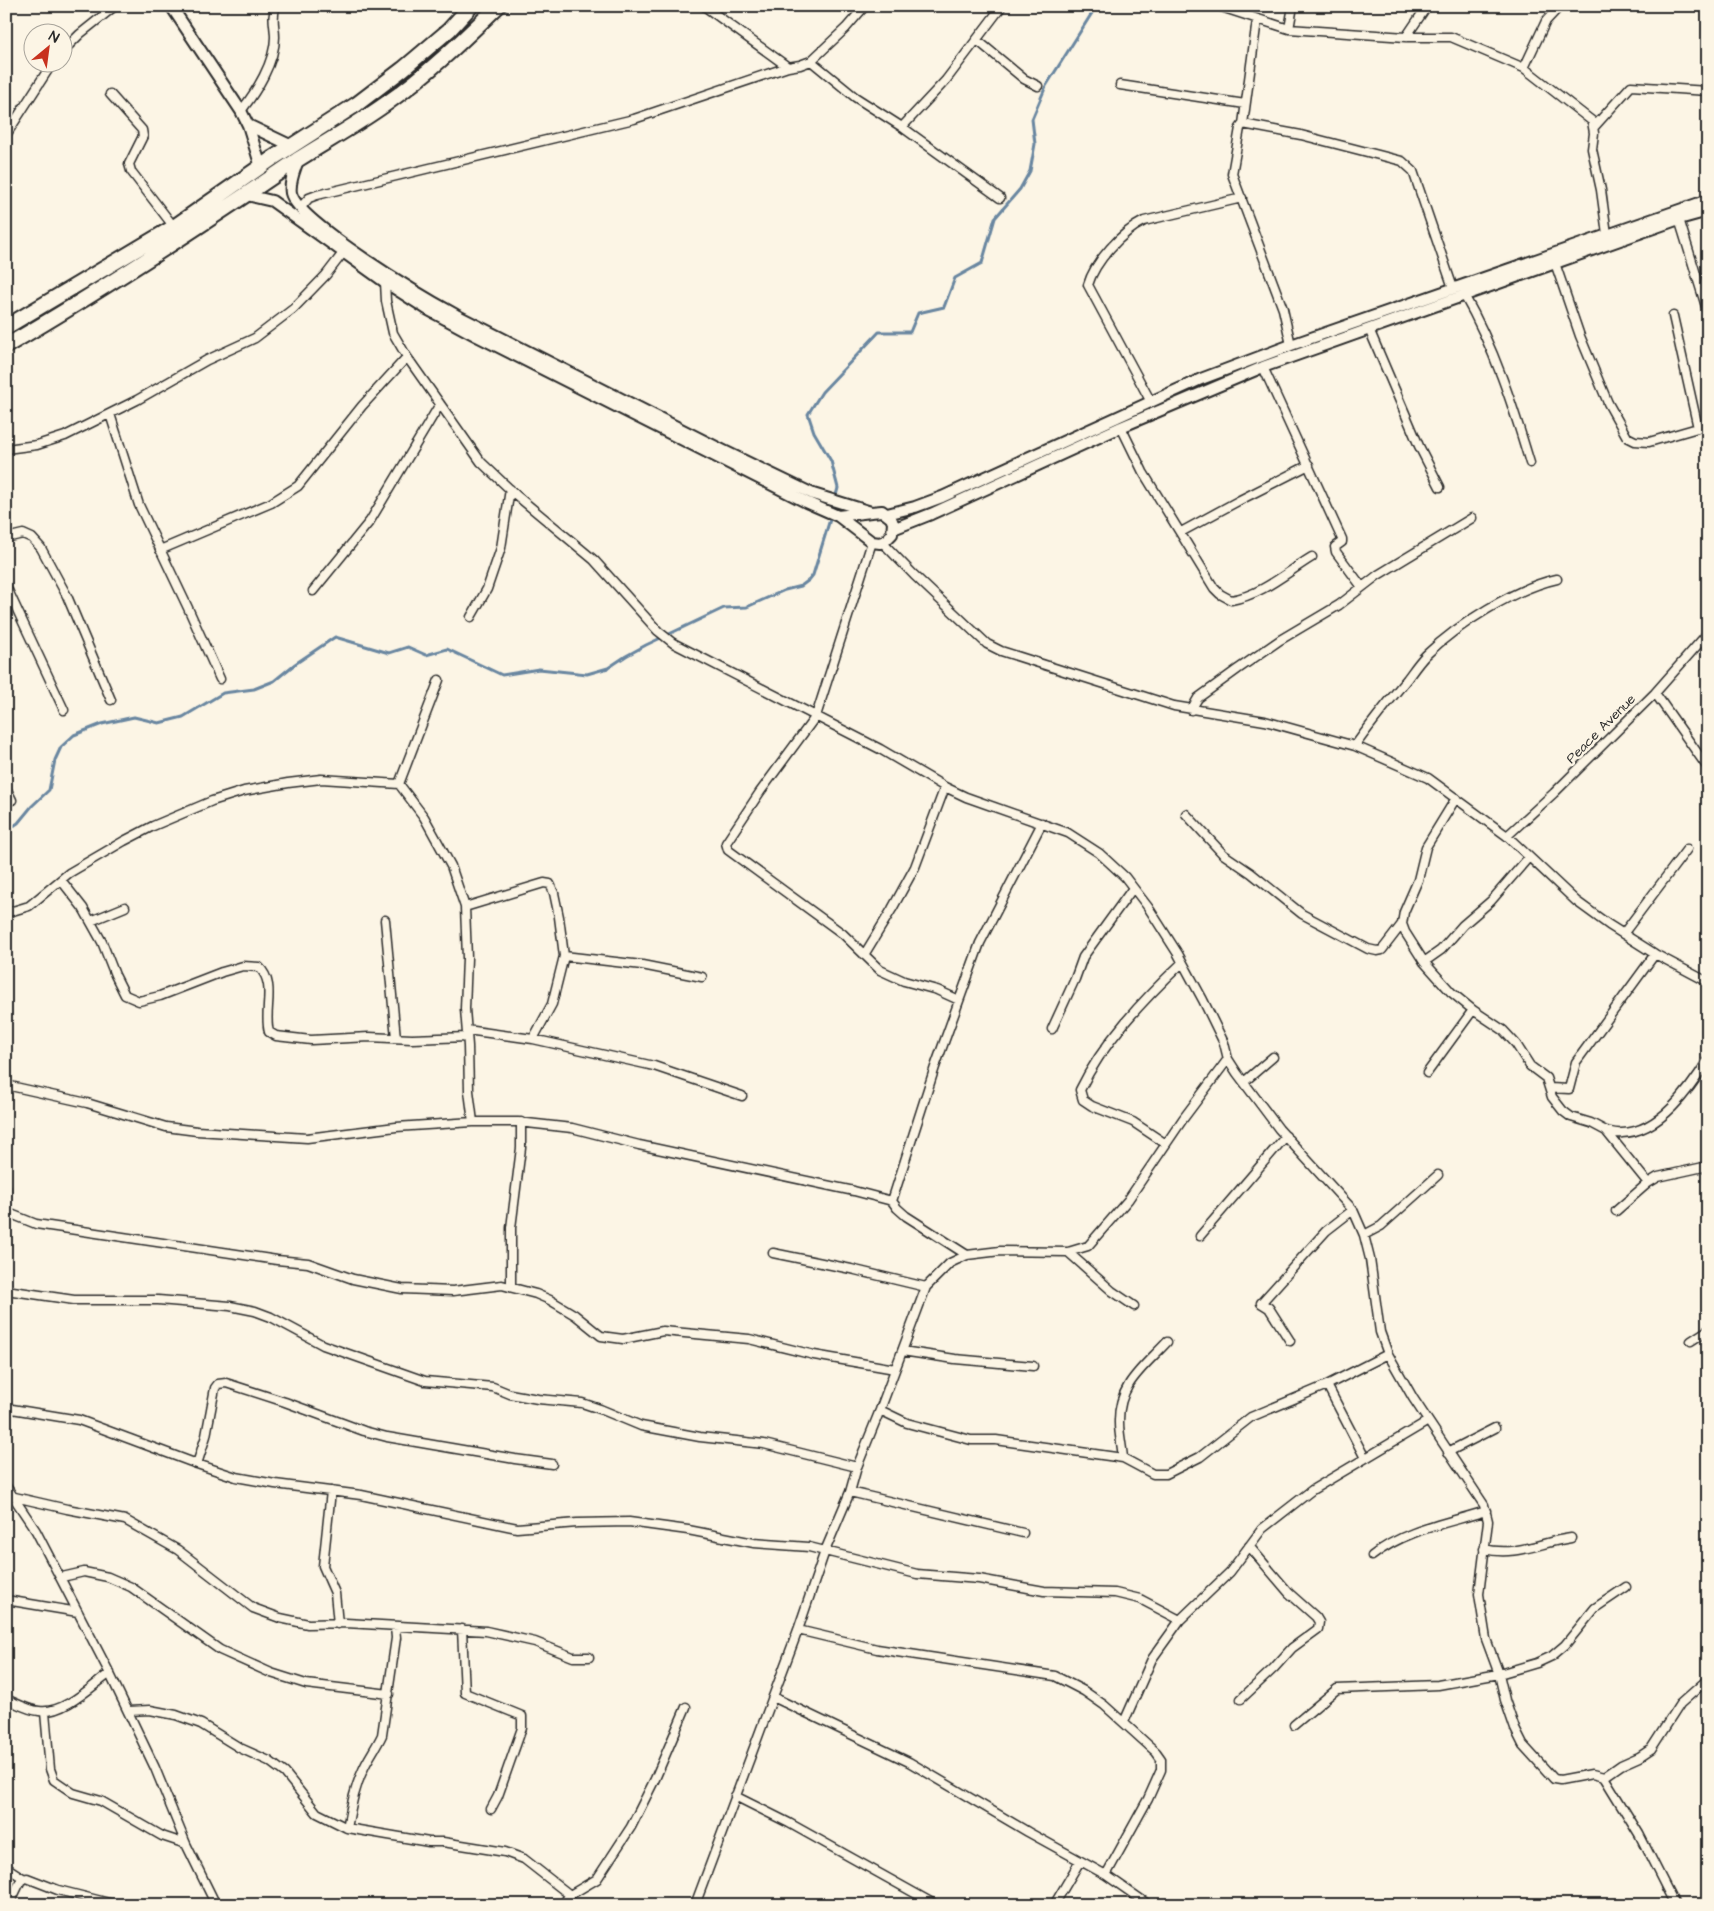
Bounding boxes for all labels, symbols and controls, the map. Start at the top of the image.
north arrow [22,22,72,72]
text: N [45,27,63,48]
street label: Peace Avenue [1562,689,1641,768]

